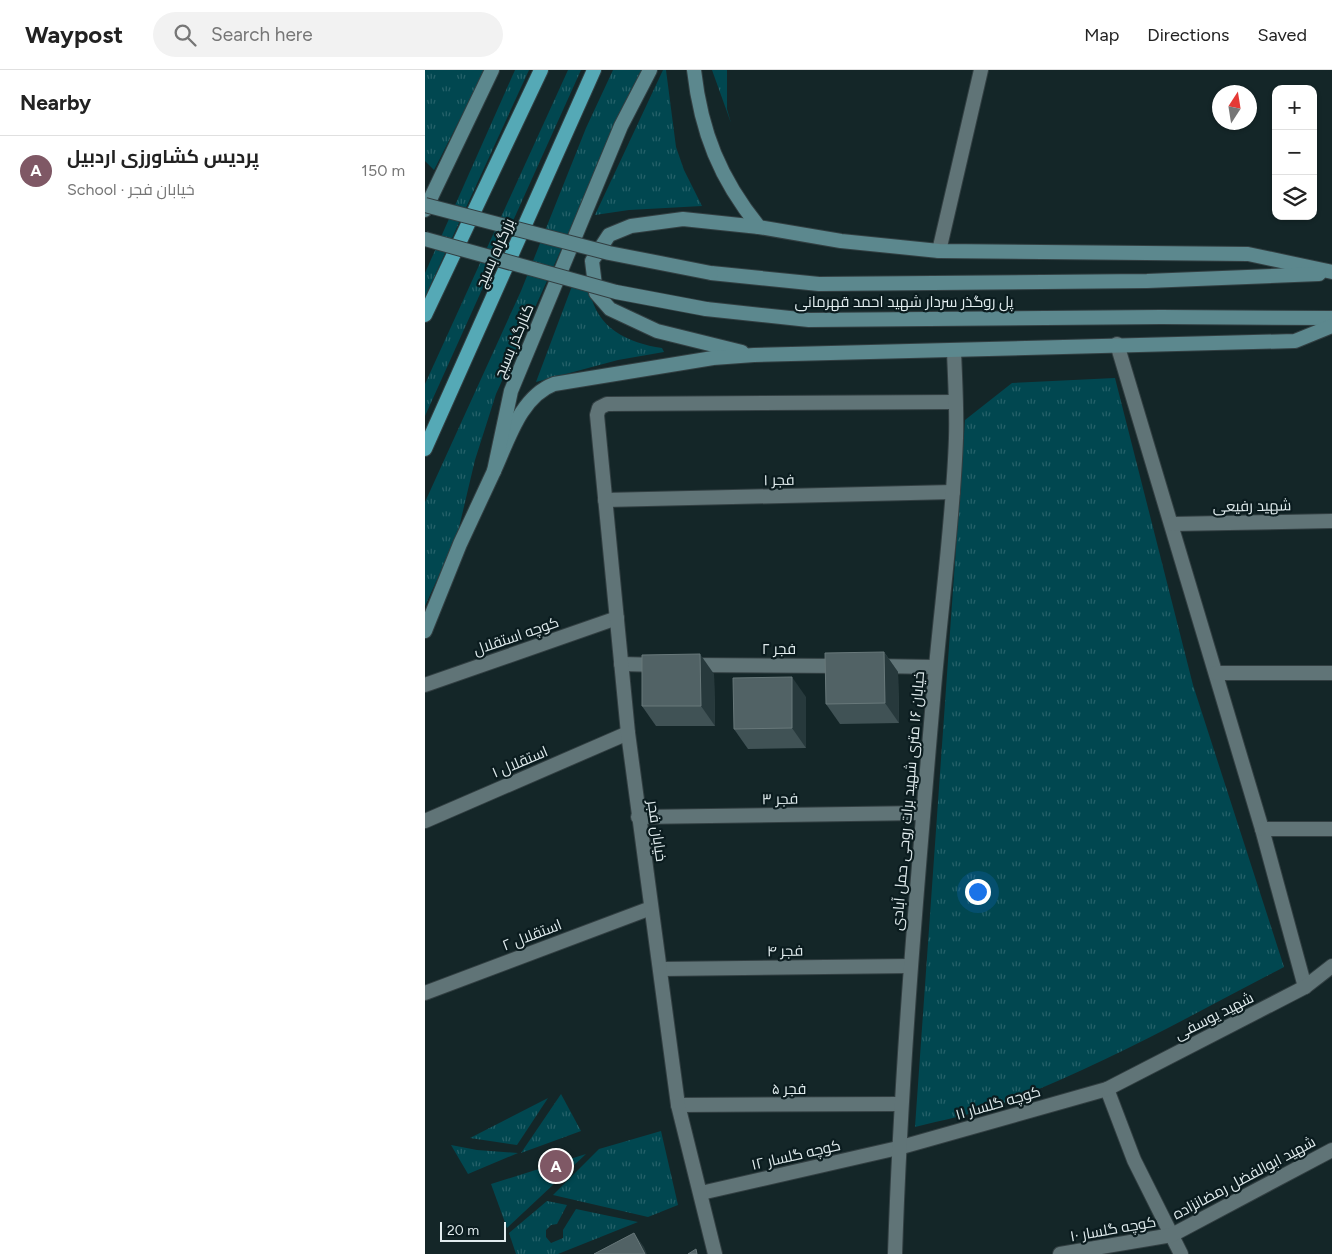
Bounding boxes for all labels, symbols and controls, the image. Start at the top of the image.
search box [153,12,503,57]
text: Waypost [25,20,123,49]
icon: search [171,21,199,49]
text: Search here [211,23,313,46]
text: Map [1084,24,1119,46]
text: Directions [1147,24,1229,46]
text: Saved [1257,24,1307,46]
north arrow [1212,85,1257,130]
map controls [1272,85,1317,220]
button: + [1272,85,1317,130]
text: Nearby [20,90,91,115]
button: − [1272,130,1317,175]
text: پردیس کشاورزی اردبیل [67,145,259,168]
text: A [30,161,42,180]
text: 150 m [361,161,405,180]
button: layers [1272,175,1317,220]
text: School · خیابان فجر [67,180,195,199]
street label: بزرگراه بسیج [472,215,520,291]
street label: پل روگذر سردار شهید احمد قهرمانی [794,293,1014,312]
street label: کنارگذر بسیج [490,301,540,382]
street label: فجر ۱ [763,471,795,489]
street label: شهید رفیعی [1212,496,1292,517]
street label: کوچه استقلال [471,613,561,660]
street label: فجر ۲ [762,640,796,658]
street label: خیابان ۱۶ متری شهید برات روحی حمل آبادی [888,671,929,932]
street label: استقلال ۱ [489,742,551,782]
street label: فجر ۳ [762,790,798,808]
street label: خیابان فجر [643,798,670,863]
your location [965,879,991,905]
street label: استقلال ۲ [500,915,564,955]
street label: فجر ۴ [767,942,803,960]
street label: شهید یوسفی [1171,988,1257,1045]
street label: فجر ۵ [772,1080,806,1098]
street label: کوچه گلسار ۱۱ [953,1082,1043,1125]
street label: شهید ابوالفضل رمضانزاده [1169,1133,1319,1224]
street label: کوچه گلسار ۱۲ [750,1136,843,1175]
pin: A [540,1147,572,1185]
street label: کوچه گلسار ۱۰ [1069,1213,1157,1246]
scale bar [440,1219,506,1242]
text: 20 m [447,1222,479,1239]

